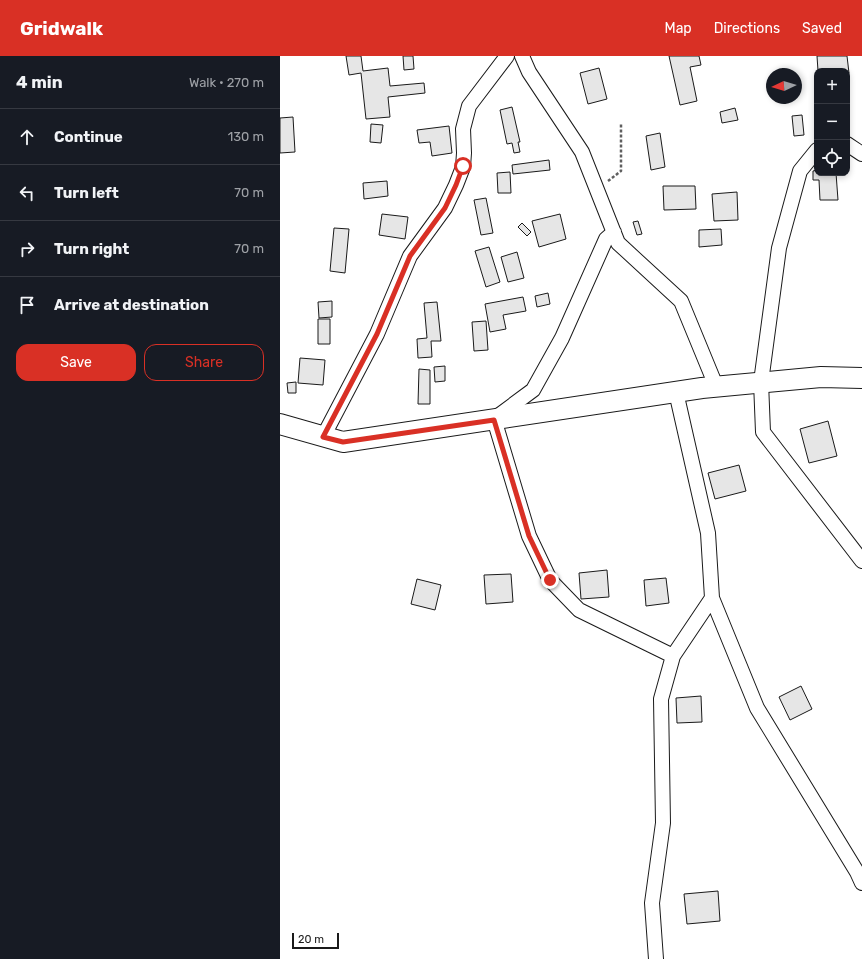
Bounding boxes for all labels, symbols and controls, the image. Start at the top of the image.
text: Gridwalk [20,17,103,40]
text: Map [665,20,692,37]
text: Directions [714,20,780,37]
text: Saved [802,20,842,37]
north arrow [766,68,802,104]
map controls [814,68,850,176]
button: + [814,68,850,104]
text: 4 min [16,72,63,92]
text: Walk · 270 m [189,75,264,90]
button: − [814,104,850,140]
icon: ahead [16,126,38,148]
text: Continue [54,128,123,146]
text: 130 m [228,129,264,144]
button: locate [814,140,850,176]
route start [454,157,472,175]
icon: left [16,182,38,204]
text: Turn left [54,184,119,202]
text: 70 m [234,185,264,200]
icon: right [16,238,38,260]
text: Turn right [54,240,129,258]
text: 70 m [234,241,264,256]
icon: arrive [16,294,38,316]
text: Arrive at destination [54,296,209,314]
button: Save [16,344,136,381]
button: Share [144,344,264,381]
route end [541,571,559,589]
scale bar [292,931,339,950]
text: 20 m [298,933,324,946]

